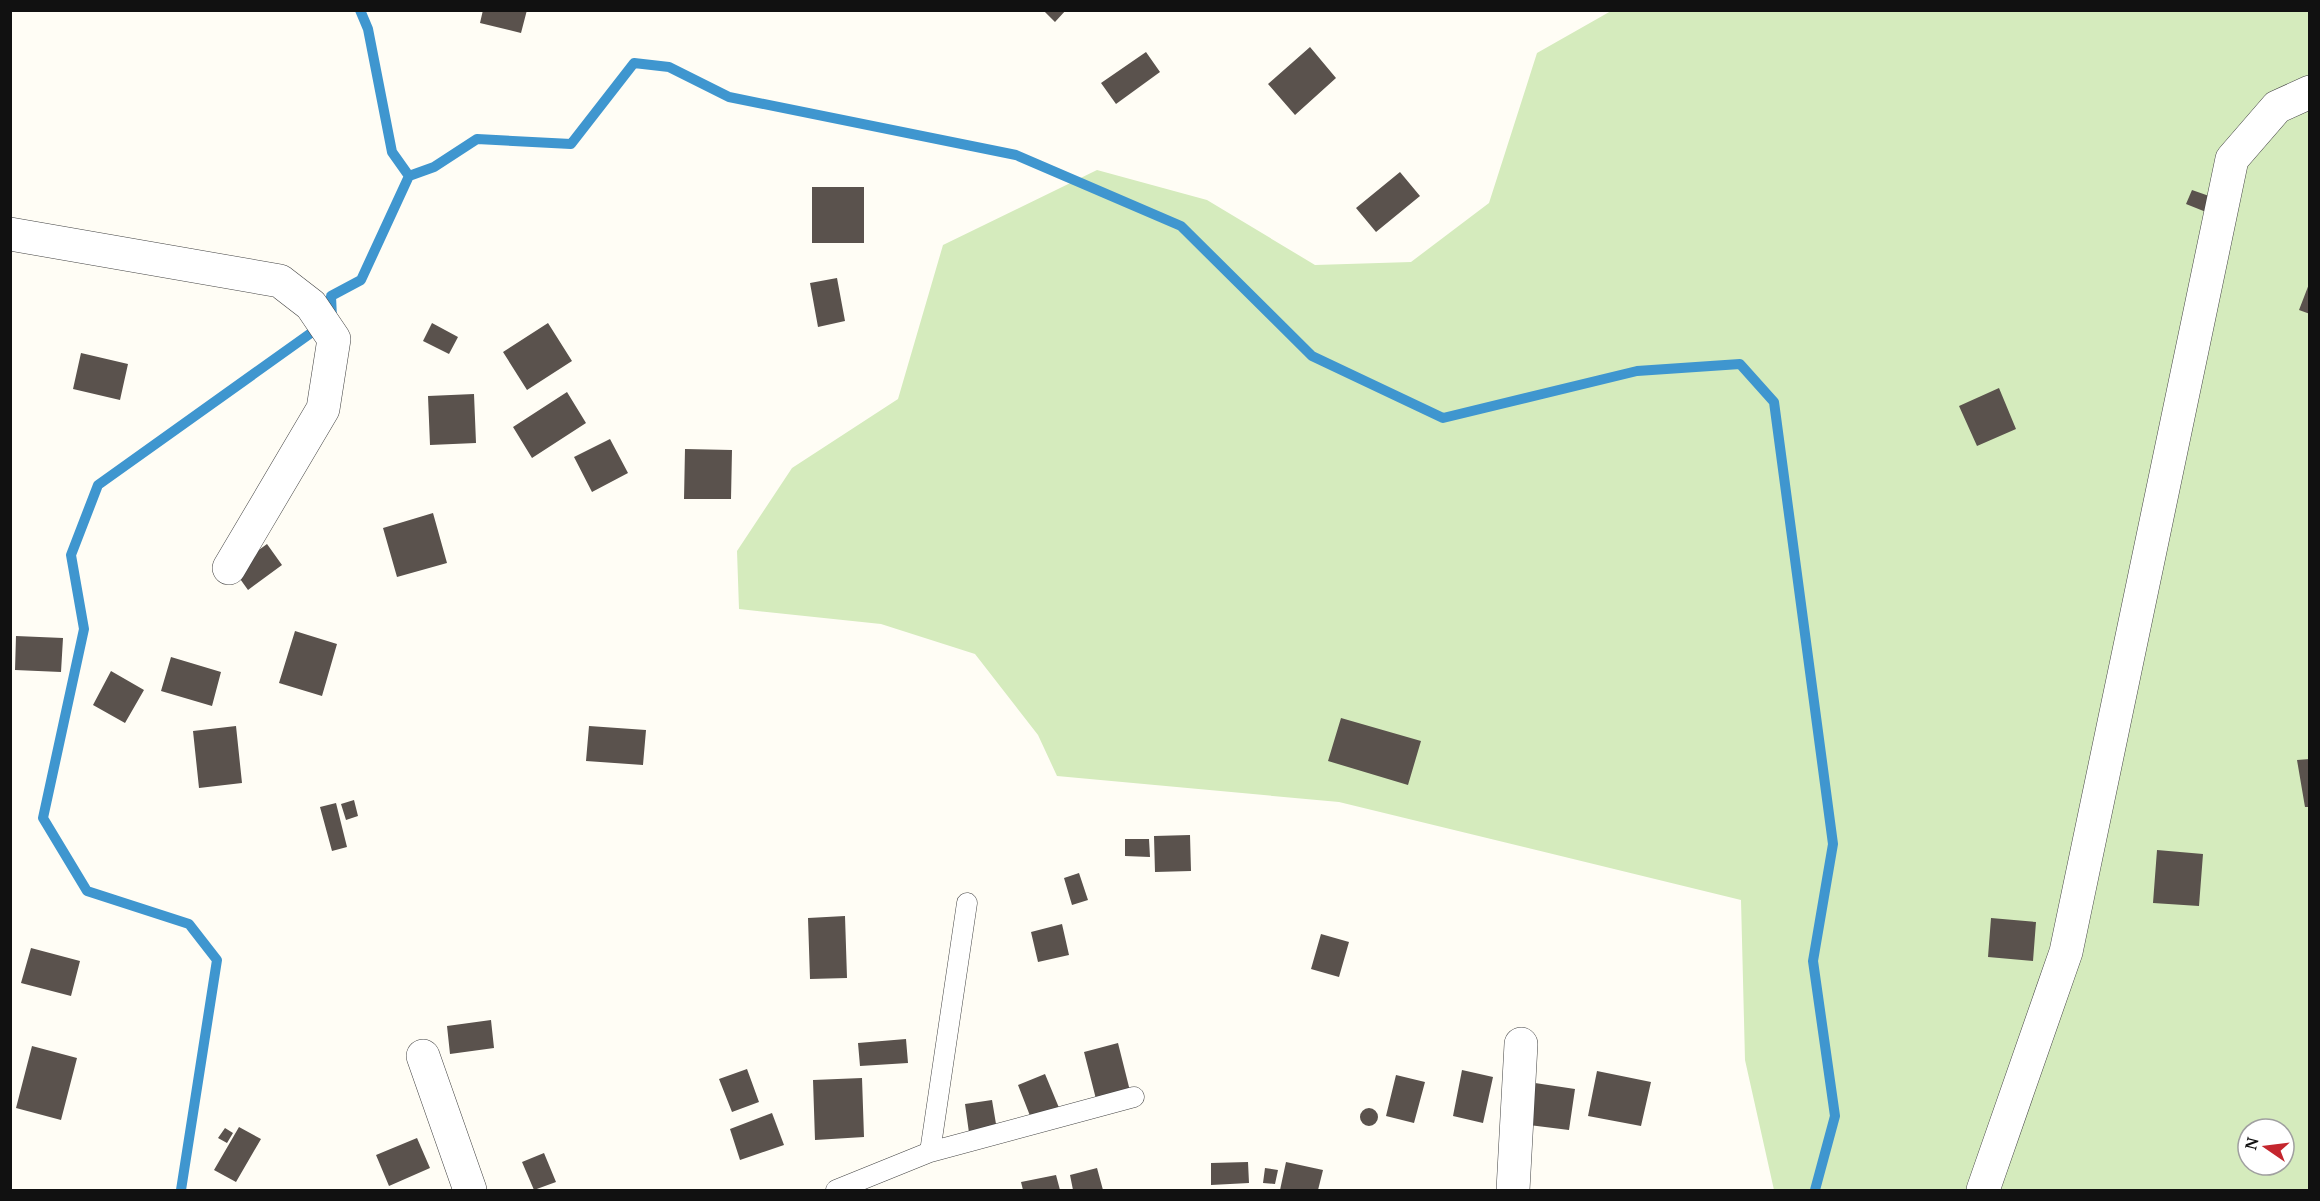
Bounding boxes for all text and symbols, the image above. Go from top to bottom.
north arrow [2236,1117,2296,1177]
text: N [2239,1135,2264,1152]

